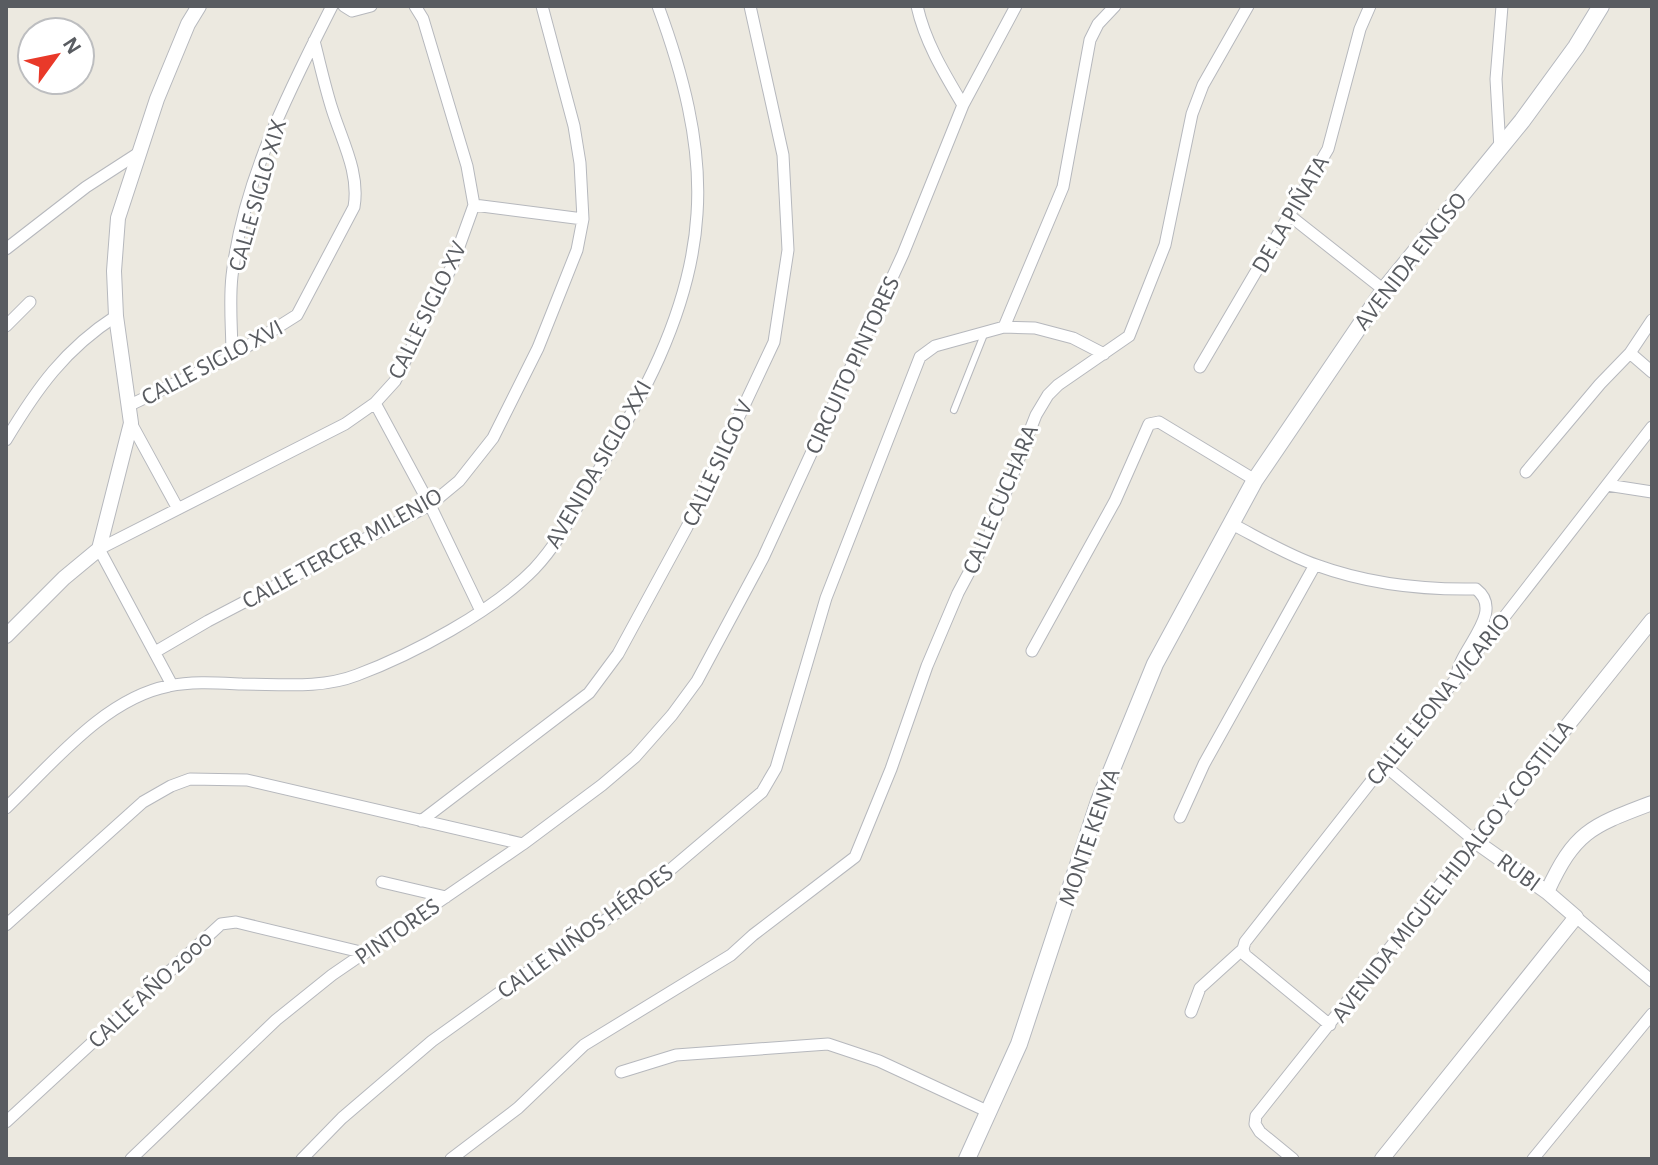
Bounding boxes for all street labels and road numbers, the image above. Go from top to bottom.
street label: CALLE SIGLO XIX [225,117,291,274]
street label: DE LA PIÑATA [1246,151,1334,277]
street label: AVENIDA ENCISO [1350,188,1472,335]
street label: CALLE SIGLO XV [384,237,472,383]
street label: CIRCUITO PINTORES [801,273,905,458]
street label: CALLE SIGLO XVI [138,316,287,410]
street label: AVENIDA SIGLO XXI [541,377,657,552]
street label: CALLE SILGO V [678,396,758,530]
street label: CALLE CUCHARA [959,421,1043,577]
street label: CALLE TERCER MILENIO [239,484,446,614]
street label: CALLE LEONA VICARIO [1362,609,1515,790]
street label: AVENIDA MIGUEL HIDALGO Y COSTILLA [1328,716,1578,1027]
street label: MONTE KENYA [1055,765,1125,909]
street label: RUBI [1492,849,1545,896]
street label: CALLE NIÑOS HÉROES [492,859,678,1003]
street label: PINTORES [351,894,444,970]
street label: CALLE AÑO 2000 [83,925,217,1053]

